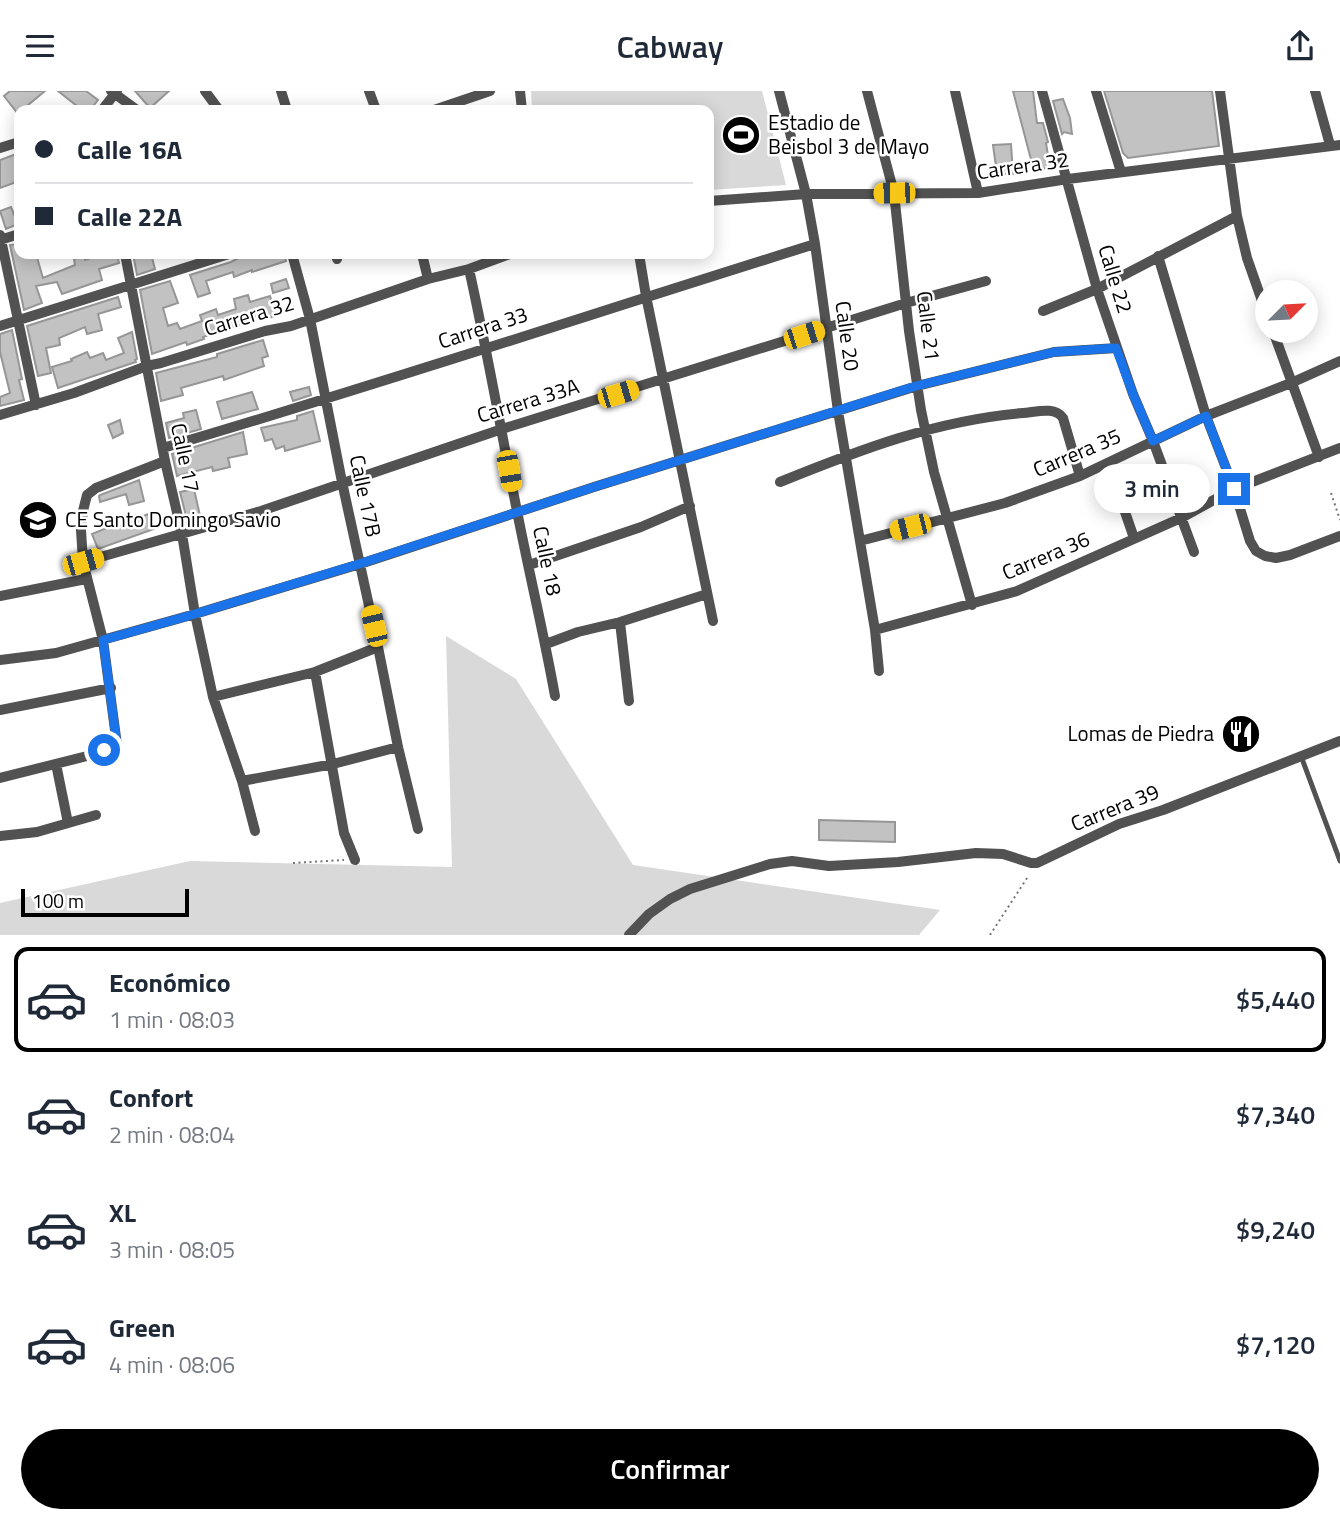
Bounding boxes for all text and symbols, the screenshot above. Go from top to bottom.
text: Cabway [616,22,724,70]
icon: menu [21,27,59,65]
icon: share [1281,27,1319,65]
place label: Estadio de Beisbol 3 de Mayo [768,106,929,162]
sports icon: Estadio de Beisbol 3 de Mayo [720,114,762,156]
text: Calle 16A [77,130,182,169]
street label: Carrera 32 [975,143,1071,187]
car [873,182,916,204]
text: Calle 22A [77,197,182,236]
street label: Calle 22 [1090,240,1142,317]
north arrow [1255,280,1318,343]
map controls [1255,280,1318,343]
street label: Carrera 32 [200,286,298,344]
street label: Calle 21 [909,289,949,363]
street label: Carrera 33 [434,297,532,357]
street label: Calle 20 [827,299,869,373]
car [781,319,828,351]
street label: Carrera 33A [473,369,583,431]
car [595,378,642,410]
street label: Carrera 35 [1028,419,1126,485]
street label: Calle 17 [163,420,209,496]
car [496,448,523,494]
street label: Calle 17B [342,452,390,540]
callout: 3 min [1094,465,1210,513]
text: 3 min [1124,471,1180,506]
route end [1218,473,1250,505]
school or university icon: CE Santo Domingo Savio [17,499,59,541]
place label: CE Santo Domingo Savio [65,503,281,535]
car [888,512,933,542]
street label: Carrera 36 [997,522,1095,588]
street label: Calle 18 [525,523,571,599]
car [60,546,107,578]
car [360,603,389,649]
restaurant icon: Lomas de Piedra [1220,713,1262,755]
place label: Lomas de Piedra [1068,717,1214,749]
route start [88,734,120,766]
street label: Carrera 39 [1066,775,1164,839]
scale bar [21,886,189,918]
text: 100 m [32,886,84,915]
text: Económico [109,963,231,1002]
icon: car [25,968,88,1031]
text: $5,440 [1236,980,1315,1019]
text: 1 min · 08:03 [109,1002,235,1037]
text: Confort [109,1078,193,1117]
icon: car [25,1083,88,1146]
text: $7,340 [1236,1095,1315,1134]
text: 2 min · 08:04 [109,1117,235,1152]
text: XL [109,1193,136,1232]
icon: car [25,1198,88,1261]
text: $9,240 [1236,1210,1315,1249]
text: 3 min · 08:05 [109,1232,235,1267]
text: Green [109,1308,175,1347]
icon: car [25,1313,88,1376]
text: $7,120 [1236,1325,1315,1364]
text: 4 min · 08:06 [109,1347,235,1382]
button: Confirmar [21,1429,1319,1509]

